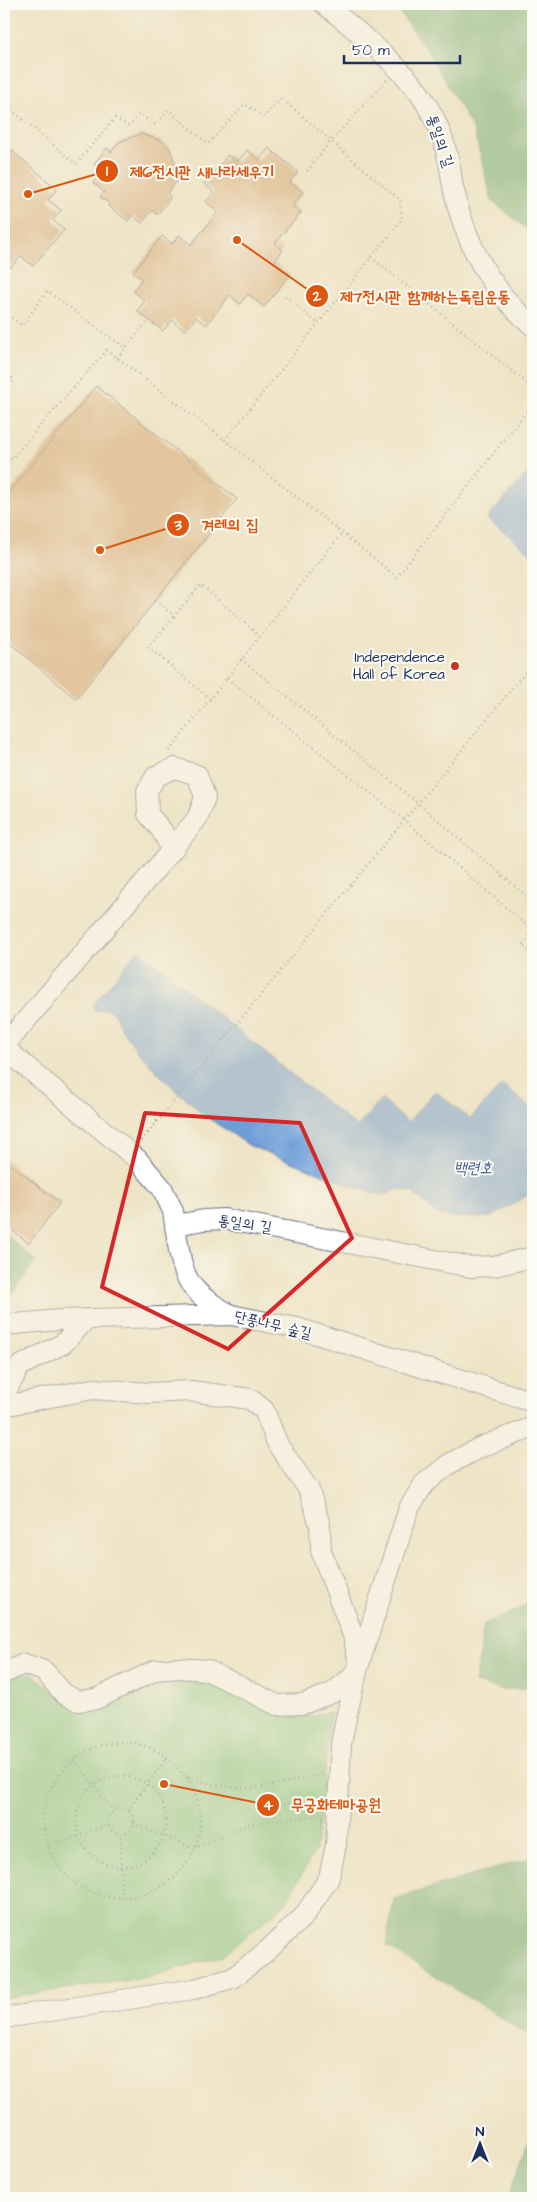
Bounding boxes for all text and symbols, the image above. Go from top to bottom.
scale bar [344,32,461,64]
text: 50 m [352,40,390,61]
street label: 통일의 길 [421,112,459,170]
callout: 제6전시관 새나라세우기 [95,156,285,187]
text: 1 [106,161,108,182]
text: 제6전시관 새나라세우기 [129,161,275,183]
callout: 제7전시관 함께하는독립운동 [305,281,520,312]
text: 2 [312,286,322,307]
text: 제7전시관 함께하는독립운동 [340,286,511,308]
callout: 겨레의 집 [166,509,268,540]
text: 겨레의 집 [201,514,259,536]
text: 3 [173,515,182,536]
place label: Independence Hall of Korea [353,647,445,685]
marker: Independence Hall of Korea [449,660,461,672]
water label: 백련호 [454,1157,492,1179]
street label: 통일의 길 [217,1210,273,1238]
street label: 단풍나무 숲길 [232,1306,314,1344]
callout: 무궁화테마공원 [256,1789,391,1820]
text: 무궁화테마공원 [291,1794,381,1816]
text: 4 [263,1795,274,1816]
north arrow [454,2120,504,2170]
text: N [476,2122,485,2142]

